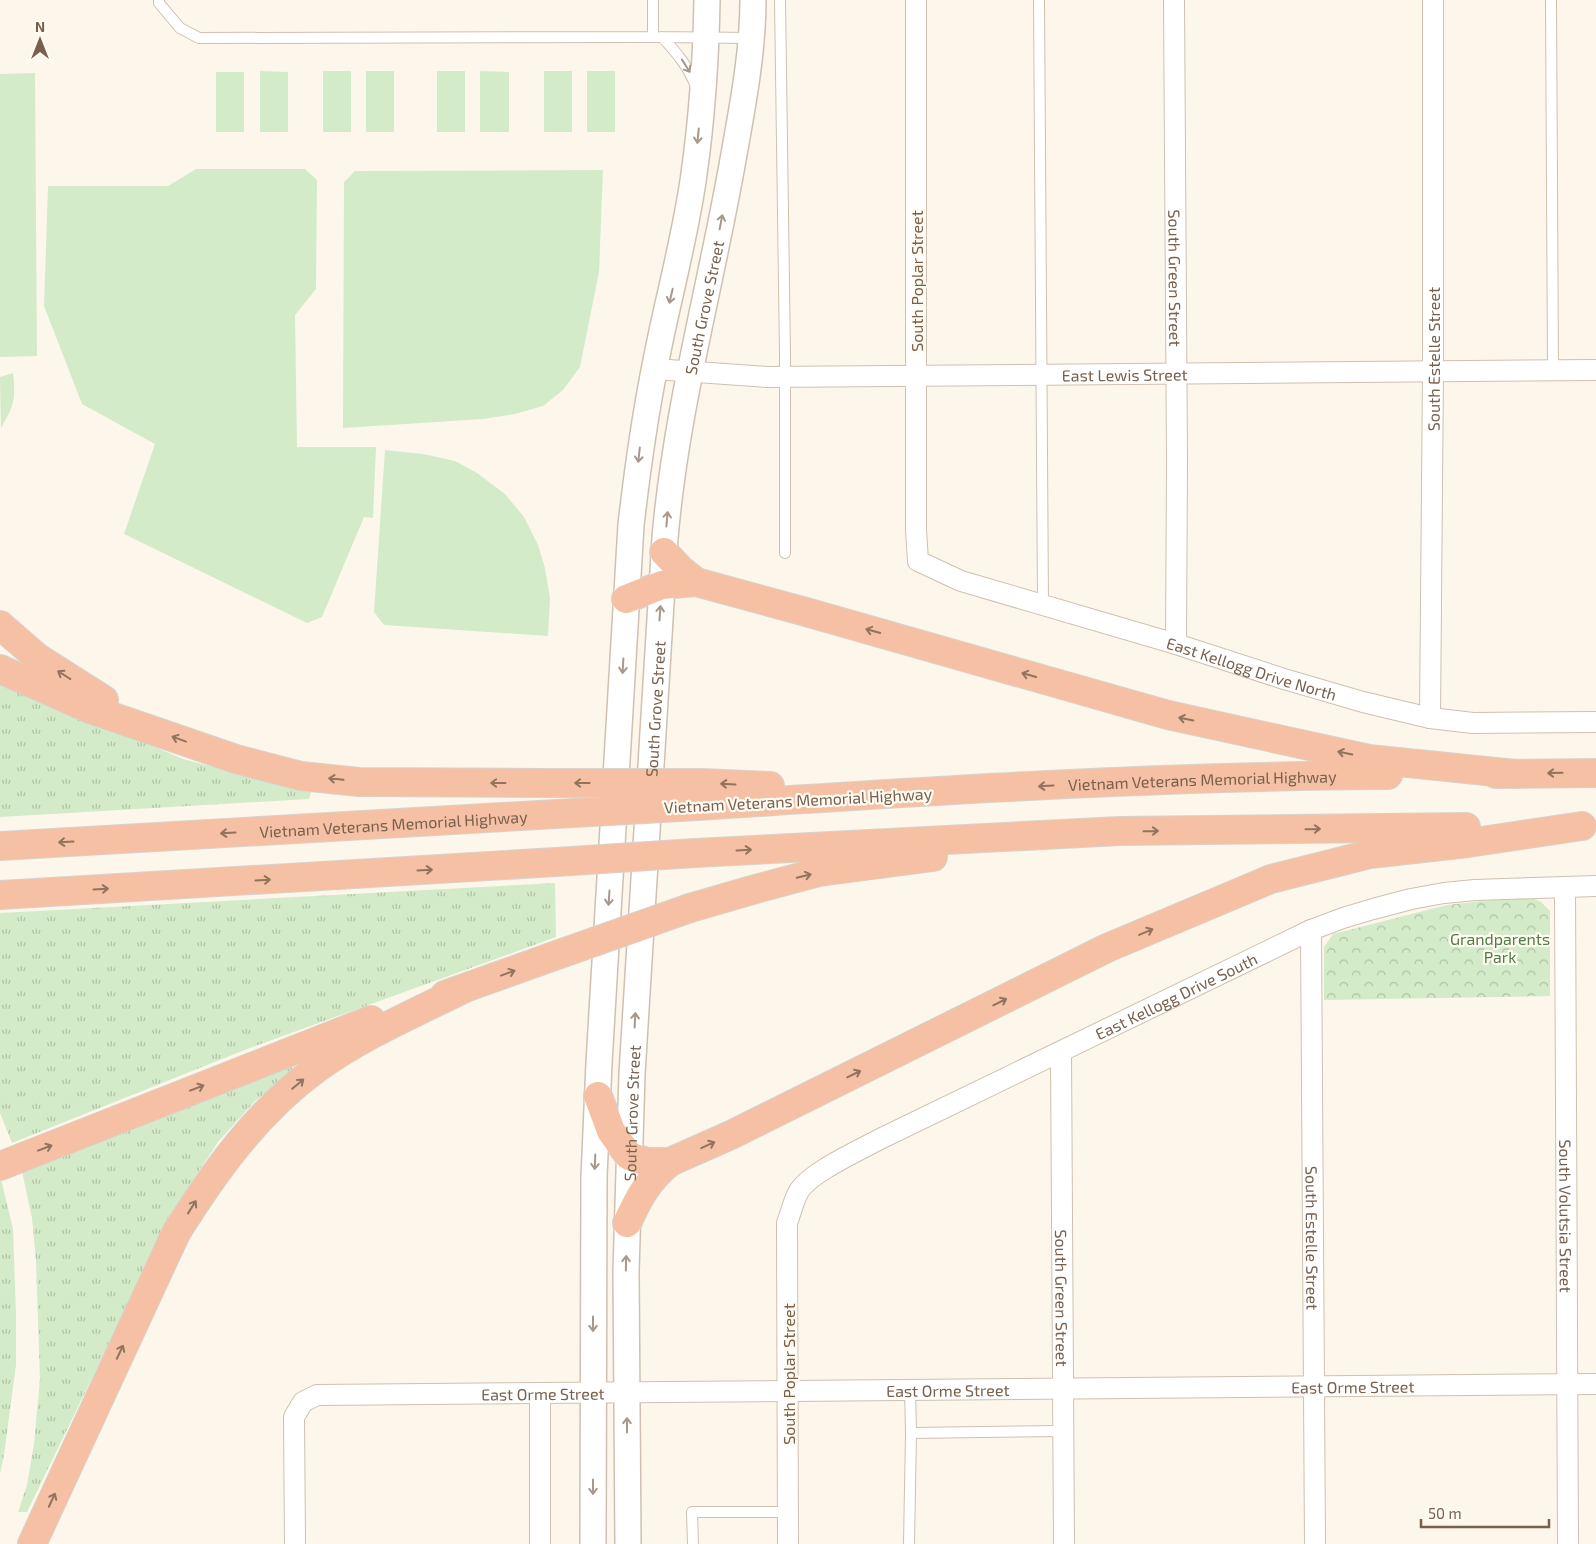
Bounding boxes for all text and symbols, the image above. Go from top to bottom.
north arrow [15,15,65,65]
text: N [35,18,45,35]
one-way arrow [681,59,691,73]
one-way arrow [694,128,703,144]
street label: South Green Street [1166,209,1186,347]
street label: South Poplar Street [907,210,926,352]
one-way arrow [717,214,727,230]
street label: South Grove Street [680,239,727,376]
one-way arrow [666,287,675,303]
street label: South Estelle Street [1423,287,1443,431]
street label: East Lewis Street [1062,364,1188,384]
one-way arrow [634,447,644,463]
one-way arrow [662,511,671,527]
one-way arrow [655,605,664,621]
one-way arrow [866,625,882,635]
street label: East Kellogg Drive North [1165,632,1339,703]
street label: South Grove Street [641,640,668,778]
one-way arrow [618,657,627,673]
one-way arrow [57,669,71,679]
one-way arrow [1022,670,1038,680]
one-way arrow [1179,714,1195,723]
one-way arrow [172,734,187,743]
one-way arrow [1337,748,1353,758]
street label: Vietnam Veterans Memorial Highway [1068,766,1337,794]
one-way arrow [1548,768,1564,778]
one-way arrow [328,774,344,784]
one-way arrow [490,778,506,788]
one-way arrow [574,778,590,788]
one-way arrow [720,779,736,789]
one-way arrow [1038,781,1054,790]
street label: Vietnam Veterans Memorial Highway [663,783,933,817]
street label: Vietnam Veterans Memorial Highway [259,806,529,841]
one-way arrow [1305,824,1321,834]
one-way arrow [1142,826,1159,836]
one-way arrow [220,828,236,837]
one-way arrow [58,838,74,847]
one-way arrow [736,846,752,855]
one-way arrow [417,866,433,875]
one-way arrow [796,871,812,880]
one-way arrow [255,875,271,884]
one-way arrow [93,885,109,894]
one-way arrow [604,889,613,905]
one-way arrow [1138,926,1153,936]
park label: Grandparents Park [1450,929,1550,966]
street label: East Kellogg Drive South [1092,948,1260,1043]
one-way arrow [500,968,516,977]
one-way arrow [992,997,1007,1006]
one-way arrow [630,1012,639,1028]
street label: South Grove Street [619,1044,643,1182]
one-way arrow [846,1069,861,1078]
one-way arrow [291,1079,304,1090]
one-way arrow [188,1083,204,1092]
street label: South Volutsia Street [1557,1139,1576,1293]
one-way arrow [700,1140,715,1150]
one-way arrow [38,1142,53,1151]
one-way arrow [590,1154,599,1170]
street label: South Estelle Street [1303,1166,1323,1310]
one-way arrow [188,1200,198,1214]
street label: South Green Street [1053,1229,1072,1367]
one-way arrow [621,1255,631,1272]
street label: South Poplar Street [779,1303,798,1445]
one-way arrow [588,1316,598,1332]
one-way arrow [116,1345,126,1360]
street label: East Orme Street [1291,1376,1415,1396]
street label: East Orme Street [886,1380,1010,1400]
street label: East Orme Street [481,1383,605,1403]
one-way arrow [622,1418,632,1434]
one-way arrow [588,1478,598,1495]
one-way arrow [48,1493,57,1508]
scale bar [1421,1496,1548,1528]
text: 50 m [1428,1504,1462,1522]

